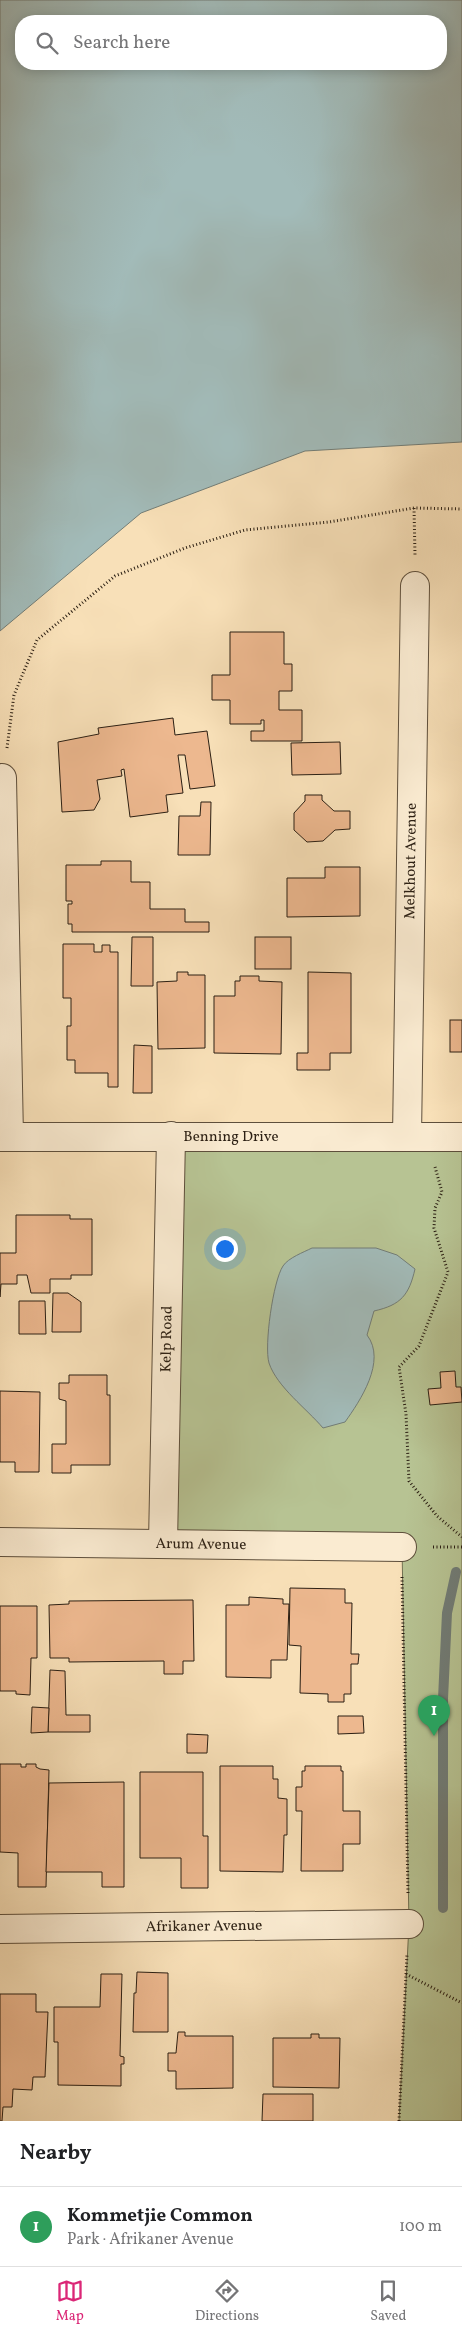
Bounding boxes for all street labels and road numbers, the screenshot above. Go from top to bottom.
street label: Melkhout Avenue [400,803,422,919]
street label: Benning Drive [183,1127,279,1148]
street label: Kelp Road [156,1305,178,1373]
street label: Arum Avenue [155,1533,246,1556]
street label: Afrikaner Avenue [145,1915,262,1938]

